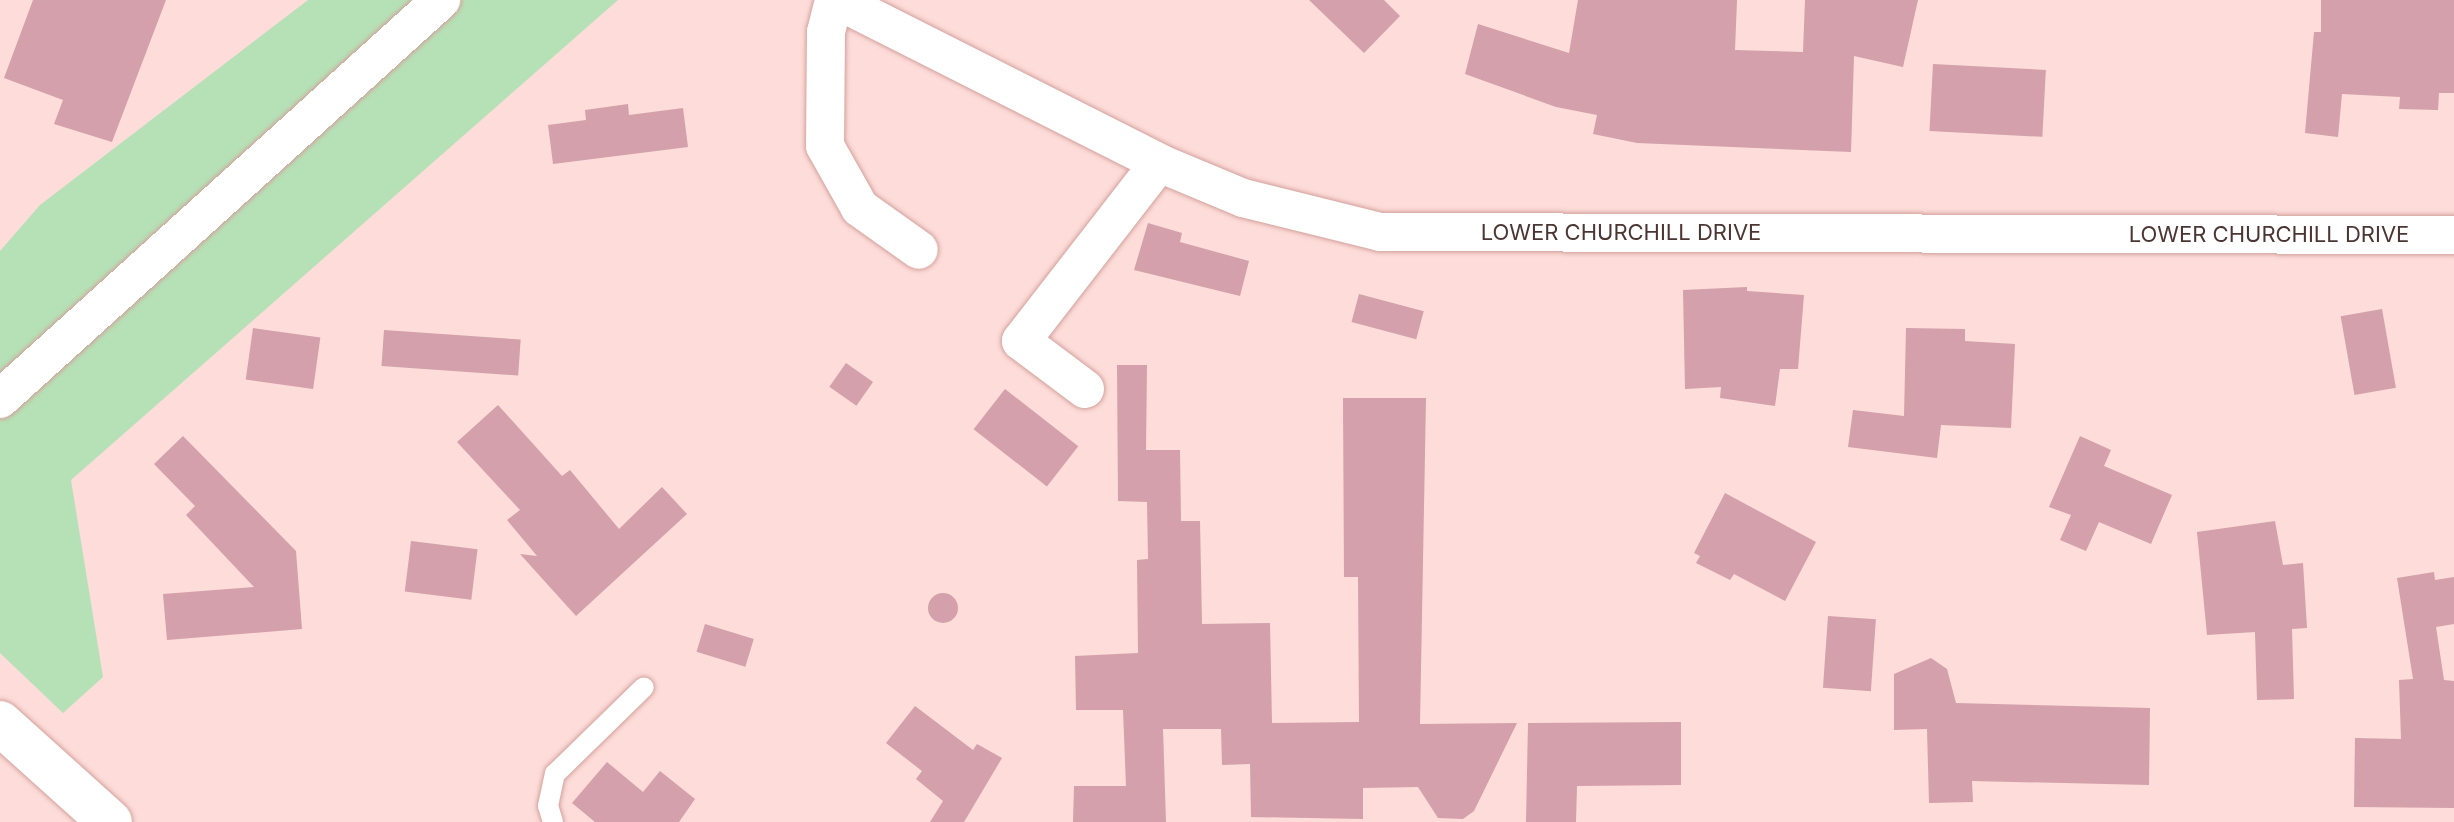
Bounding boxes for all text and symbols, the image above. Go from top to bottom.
street label: LOWER CHURCHILL DRIVE [1481,220,1761,246]
street label: LOWER CHURCHILL DRIVE [2129,222,2409,248]

